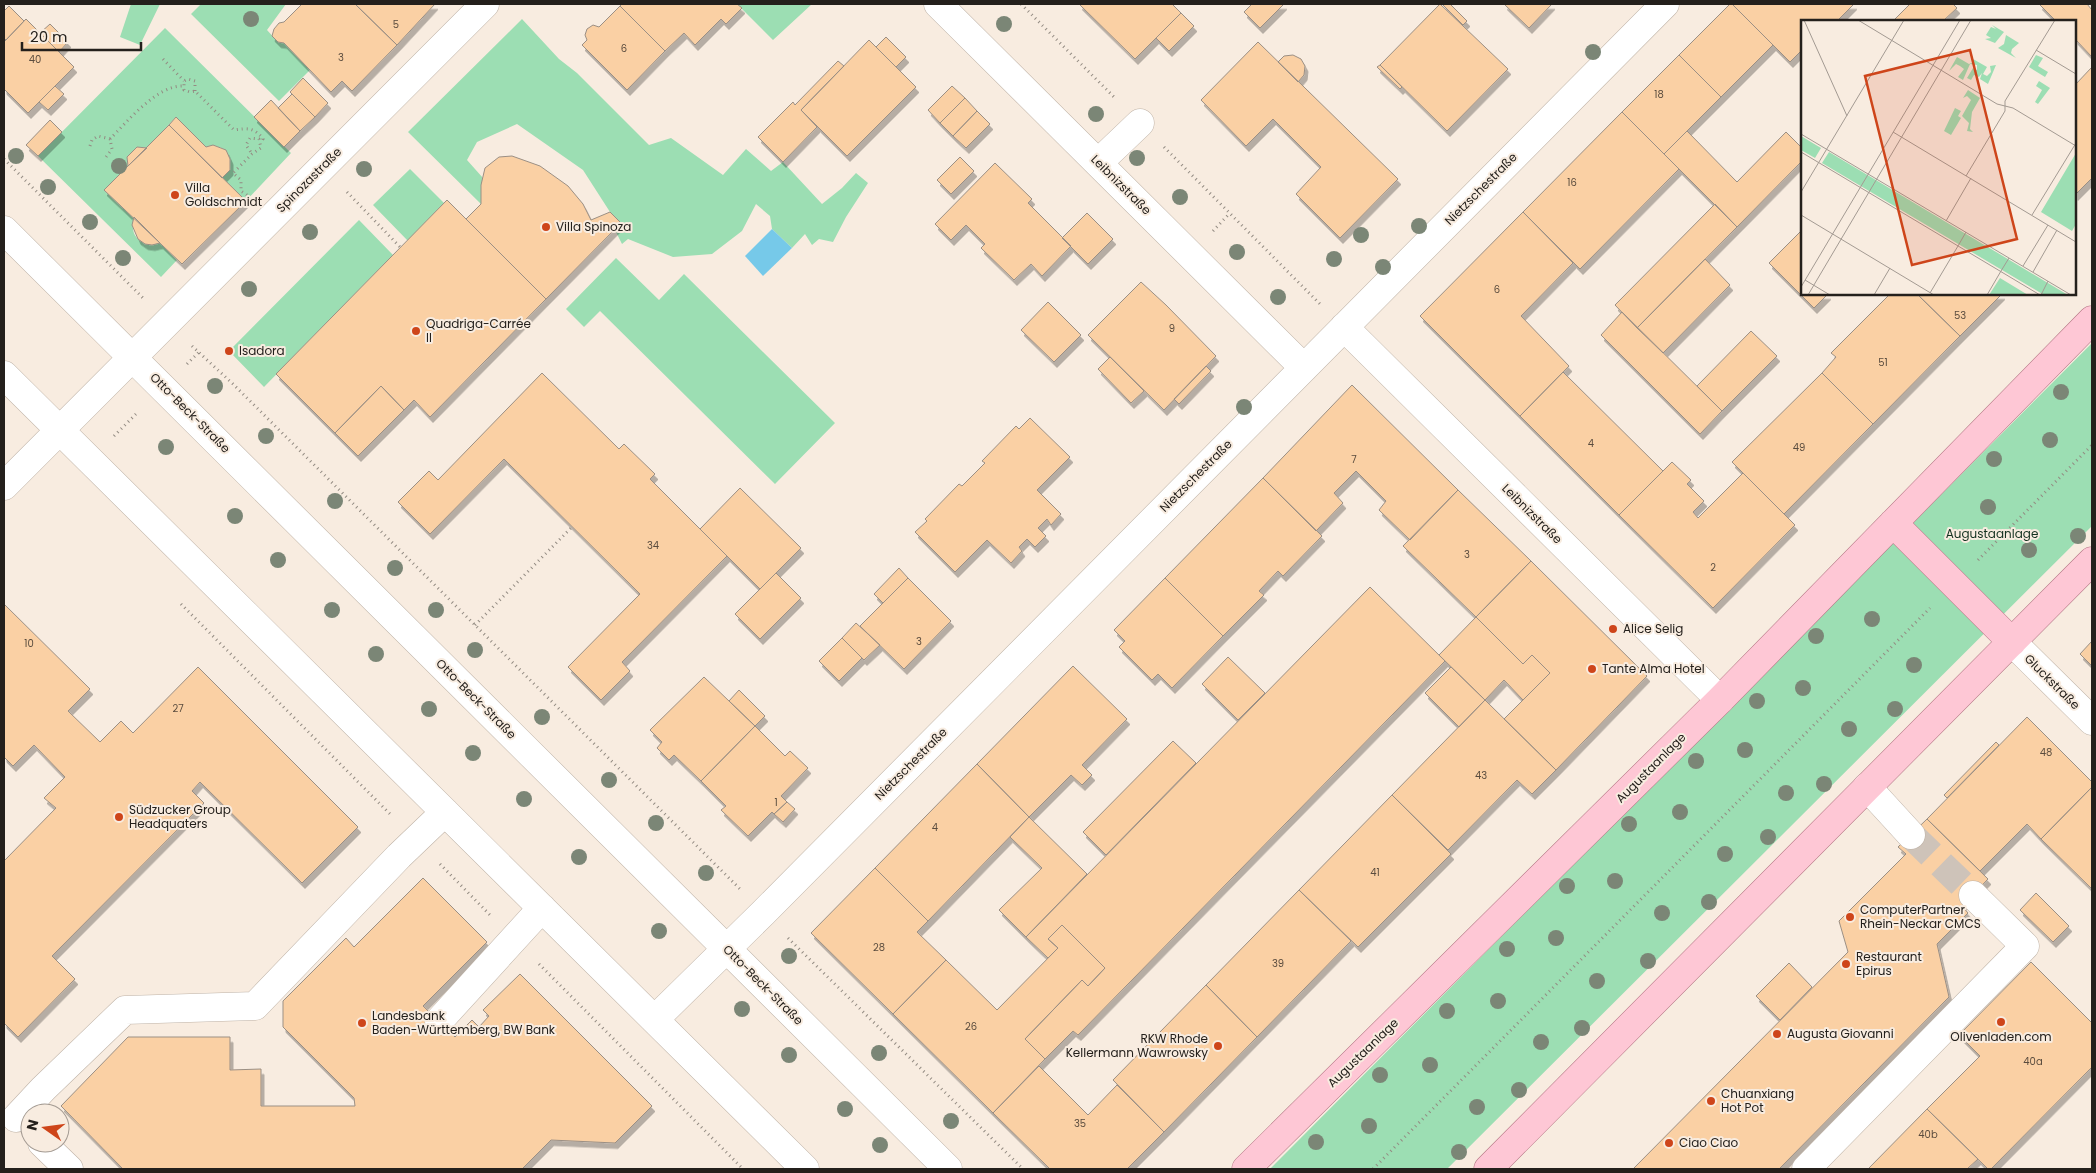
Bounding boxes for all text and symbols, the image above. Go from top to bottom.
house number: 5 [393,17,399,32]
scale bar [22,20,141,52]
inset map [1801,20,2076,295]
text: 20 m [30,26,68,47]
house number: 6 [621,41,627,56]
house number: 3 [338,50,344,65]
house number: 40 [29,52,41,67]
house number: 18 [1654,87,1664,102]
street label: Spinozastraße [272,143,345,216]
street label: Nietzschestraße [1441,149,1521,229]
street label: Leibnizstraße [1088,151,1155,218]
house number: 16 [1567,175,1577,190]
place label: Villa Goldschmidt [185,179,262,210]
marker: Villa Goldschmidt [169,189,181,201]
place label: Villa Spinoza [556,218,631,235]
marker: Villa Spinoza [540,221,552,233]
house number: 6 [1494,282,1500,297]
house number: 53 [1954,308,1966,323]
place label: Quadriga-Carrée II [426,315,531,346]
house number: 9 [1169,321,1175,336]
marker: Quadriga-Carrée II [410,325,422,337]
place label: Isadora [239,342,285,359]
marker: Isadora [223,345,235,357]
house number: 51 [1878,355,1888,370]
street label: Otto-Beck-Straße [147,369,234,456]
street label: Nietzschestraße [1156,436,1236,516]
house number: 4 [1588,436,1594,451]
house number: 49 [1793,440,1805,455]
house number: 7 [1351,452,1357,467]
street label: Leibnizstraße [1499,480,1566,547]
park label: Augustaanlage [1946,525,2038,542]
house number: 34 [647,538,659,553]
house number: 3 [1464,547,1470,562]
house number: 2 [1710,560,1716,575]
place label: Alice Selig [1623,620,1683,637]
marker: Alice Selig [1607,623,1619,635]
house number: 3 [916,634,922,649]
house number: 10 [24,636,34,651]
street label: Gluckstraße [2021,650,2084,713]
street label: Otto-Beck-Straße [433,655,520,742]
place label: Tante Alma Hotel [1602,660,1705,677]
marker: Tante Alma Hotel [1586,663,1598,675]
house number: 27 [172,701,184,716]
street label: Nietzschestraße [871,724,951,804]
street label: Augustaanlage [1612,729,1689,806]
house number: 48 [2040,745,2052,760]
house number: 43 [1475,768,1487,783]
house number: 1 [774,795,778,810]
place label: Südzucker Group Headquaters [129,801,231,832]
marker: Südzucker Group Headquaters [113,811,125,823]
house number: 4 [932,820,938,835]
house number: 41 [1370,865,1380,880]
place label: ComputerPartner Rhein-Neckar CMCS [1860,901,1981,932]
marker: ComputerPartner Rhein-Neckar CMCS [1844,911,1856,923]
house number: 28 [873,940,885,955]
street label: Otto-Beck-Straße [720,941,807,1028]
place label: Restaurant Epirus [1856,948,1922,979]
house number: 39 [1272,956,1284,971]
marker: Restaurant Epirus [1840,958,1852,970]
place label: Landesbank Baden-Württemberg, BW Bank [372,1007,556,1038]
street label: Augustaanlage [1323,1014,1402,1091]
marker: Olivenladen.com [1995,1016,2007,1028]
marker: Landesbank Baden-Württemberg, BW Bank [356,1017,368,1029]
house number: 26 [965,1019,977,1034]
place label: Augusta Giovanni [1787,1025,1894,1042]
marker: Augusta Giovanni [1771,1028,1783,1040]
place label: Olivenladen.com [1950,1028,2052,1045]
place label: RKW Rhode Kellermann Wawrowsky [1066,1030,1208,1061]
marker: RKW Rhode Kellermann Wawrowsky [1212,1040,1224,1052]
house number: 40a [2023,1054,2043,1069]
place label: Chuanxiang Hot Pot [1721,1085,1794,1116]
marker: Chuanxiang Hot Pot [1705,1095,1717,1107]
north arrow [20,1103,70,1153]
house number: 35 [1074,1116,1086,1131]
text: N [21,1117,43,1132]
house number: 40b [1918,1127,1938,1142]
place label: Ciao Ciao [1679,1134,1739,1151]
marker: Ciao Ciao [1663,1137,1675,1149]

